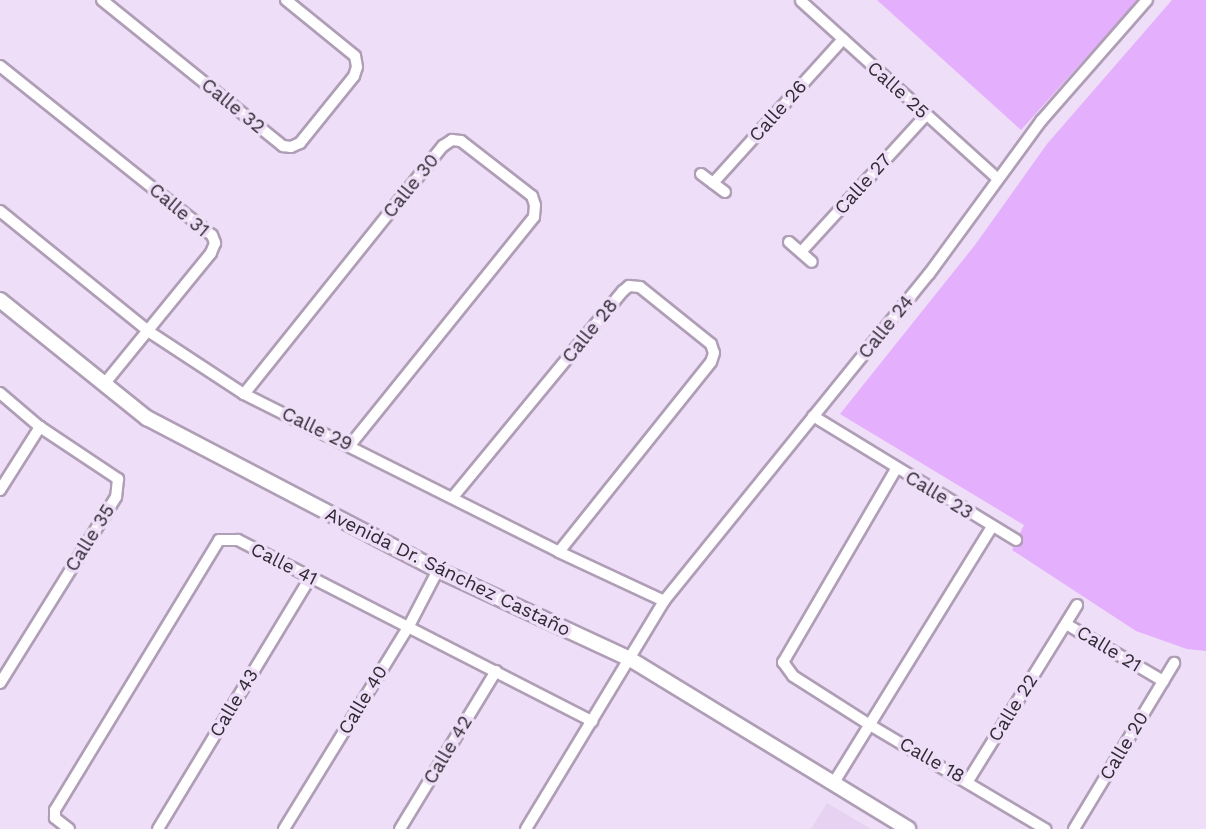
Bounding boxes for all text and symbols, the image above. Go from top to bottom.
street label: Calle 25 [863,56,933,124]
street label: Calle 32 [197,74,269,138]
street label: Calle 26 [744,75,812,147]
street label: Calle 30 [378,149,444,223]
street label: Calle 27 [830,149,896,219]
street label: Calle 31 [144,178,214,242]
street label: Calle 24 [854,291,918,363]
street label: Calle 28 [557,294,623,368]
street label: Calle 29 [278,402,356,456]
street label: Calle 23 [901,466,977,524]
street label: Calle 35 [60,500,120,576]
street label: Avenida Dr. Sánchez Castaño [322,503,574,641]
street label: Calle 41 [247,538,321,590]
street label: Calle 21 [1073,621,1145,677]
street label: Calle 40 [334,661,392,739]
street label: Calle 43 [205,665,263,741]
street label: Calle 22 [983,670,1043,746]
street label: Calle 20 [1095,708,1153,784]
street label: Calle 42 [419,712,477,788]
street label: Calle 18 [895,732,969,788]

